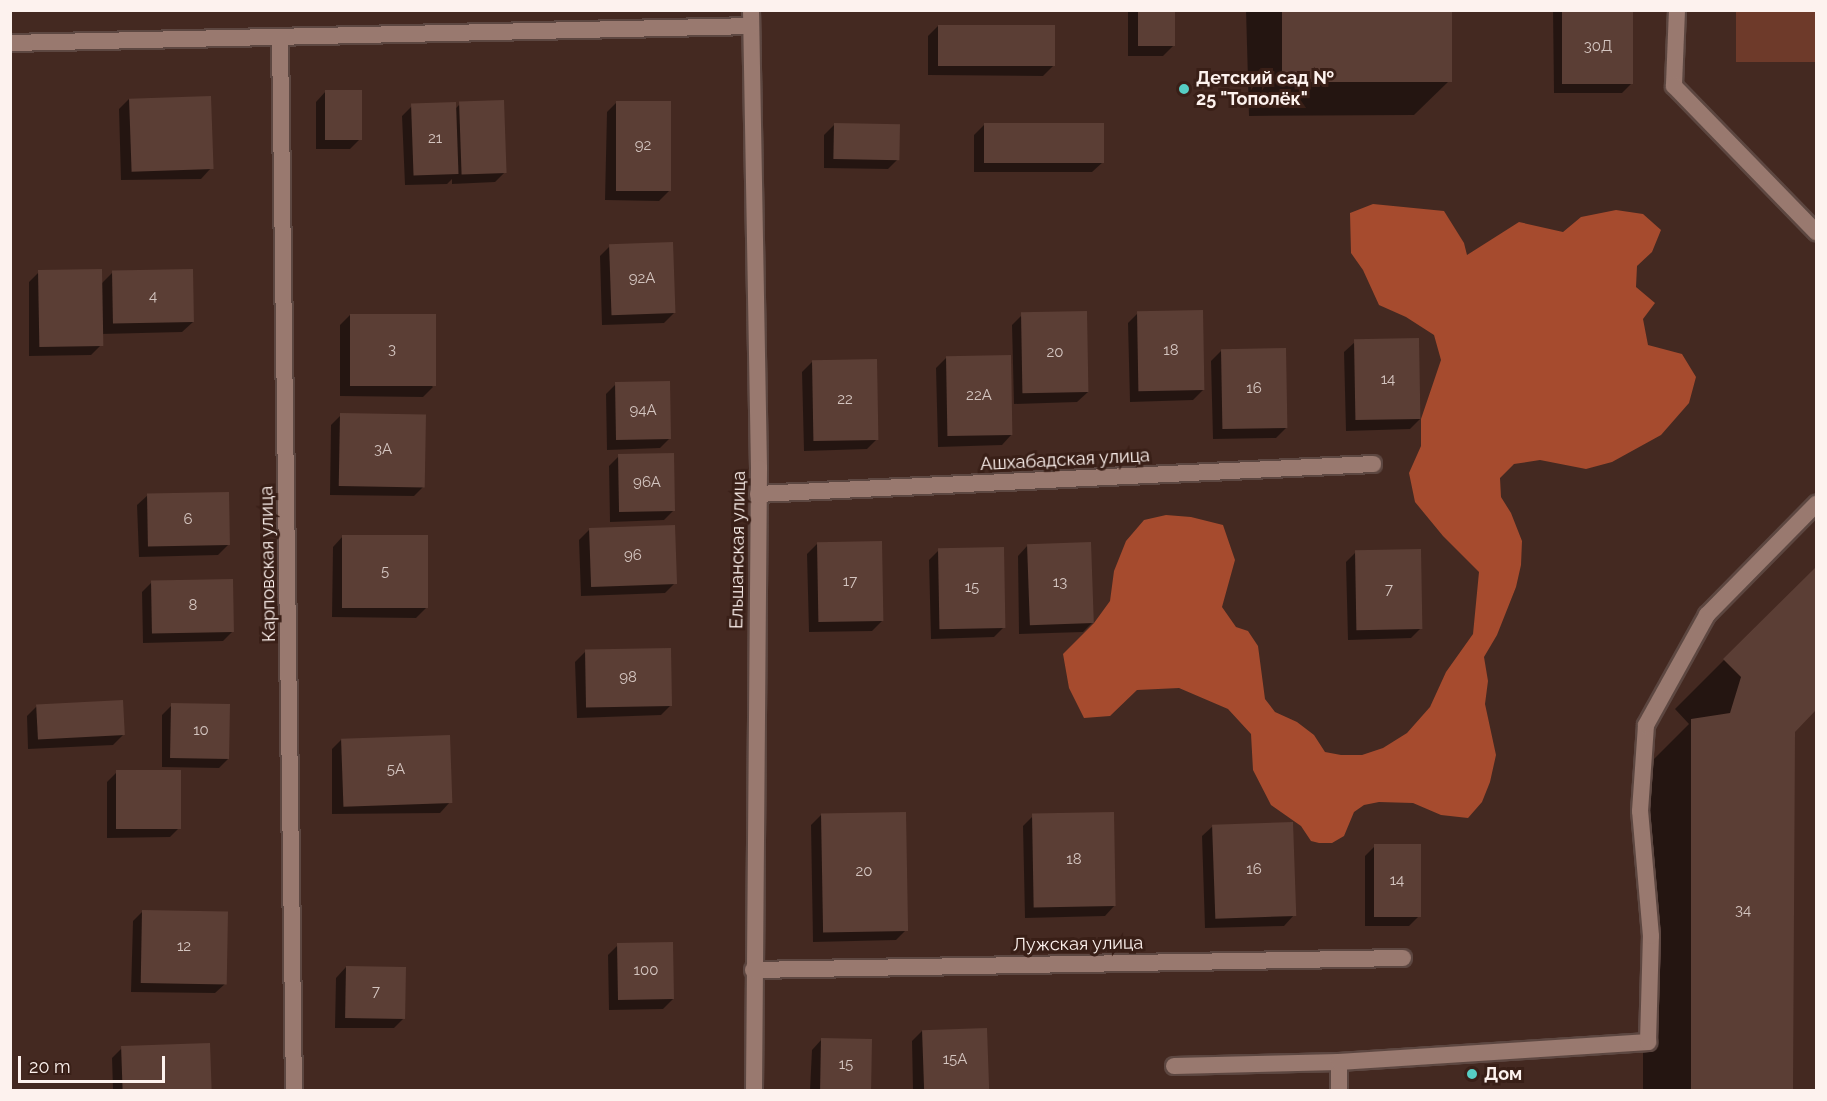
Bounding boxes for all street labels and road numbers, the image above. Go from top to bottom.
street label: Ашхабадская улица [979,445,1151,475]
street label: Ельшанская улица [726,471,750,629]
street label: Карповская улица [256,485,280,643]
street label: Лужская улица [1012,932,1144,956]

